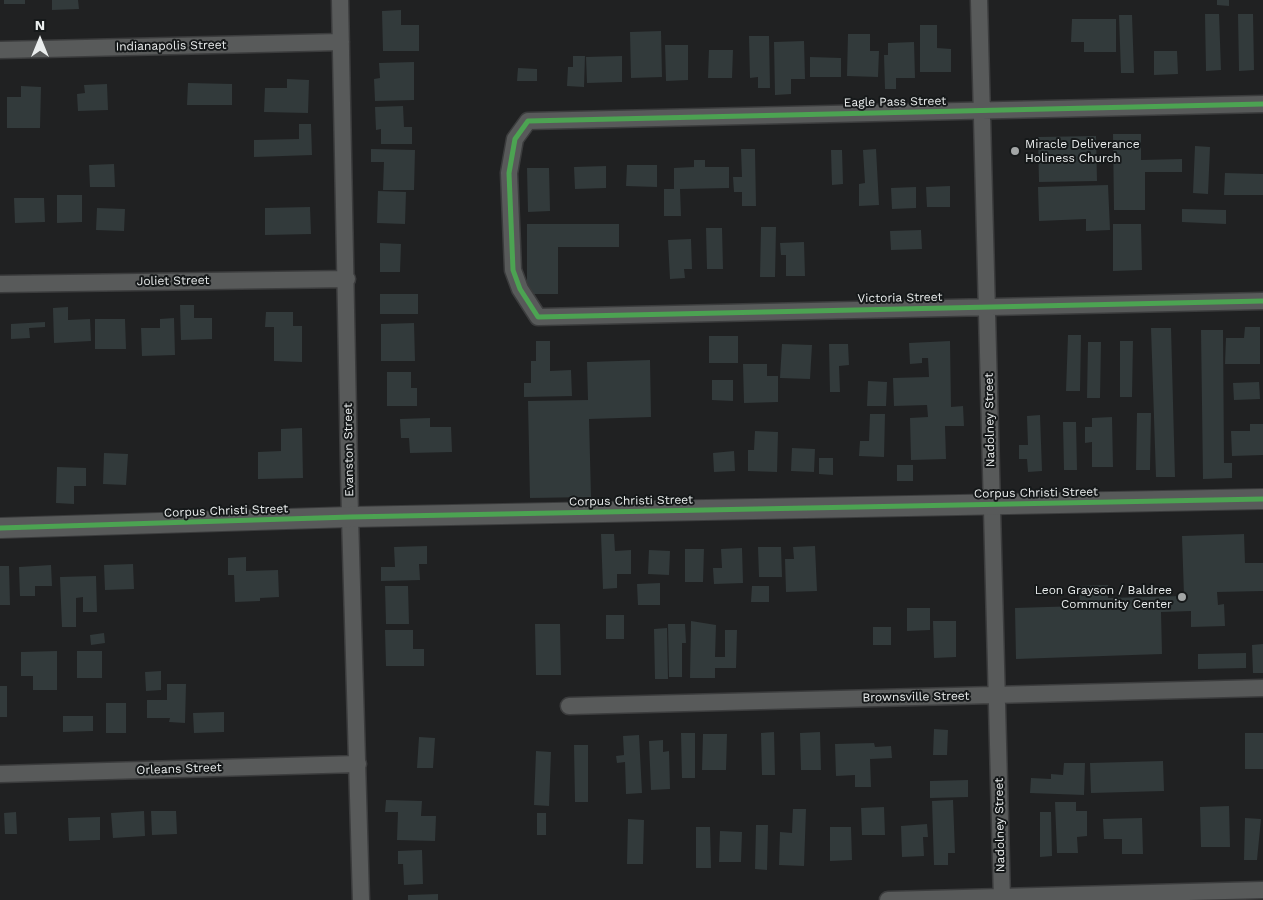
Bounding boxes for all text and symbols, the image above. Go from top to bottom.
north arrow [15,15,65,65]
text: N [35,17,45,33]
street label: Indianapolis Street [115,38,227,54]
street label: Eagle Pass Street [844,94,946,110]
place label: Miracle Deliverance Holiness Church [1025,137,1140,165]
marker: Miracle Deliverance Holiness Church [1009,145,1021,157]
street label: Joliet Street [137,273,209,289]
street label: Victoria Street [857,290,943,306]
street label: Nadolney Street [982,373,998,467]
street label: Evanston Street [341,403,357,497]
street label: Corpus Christi Street [974,485,1098,501]
street label: Corpus Christi Street [569,493,693,509]
street label: Corpus Christi Street [164,502,288,520]
place label: Leon Grayson / Baldree Community Center [1035,583,1172,611]
marker: Leon Grayson / Baldree Community Center [1176,591,1188,603]
street label: Brownsville Street [862,689,970,705]
street label: Orleans Street [136,760,222,778]
street label: Nadolney Street [992,778,1008,872]

